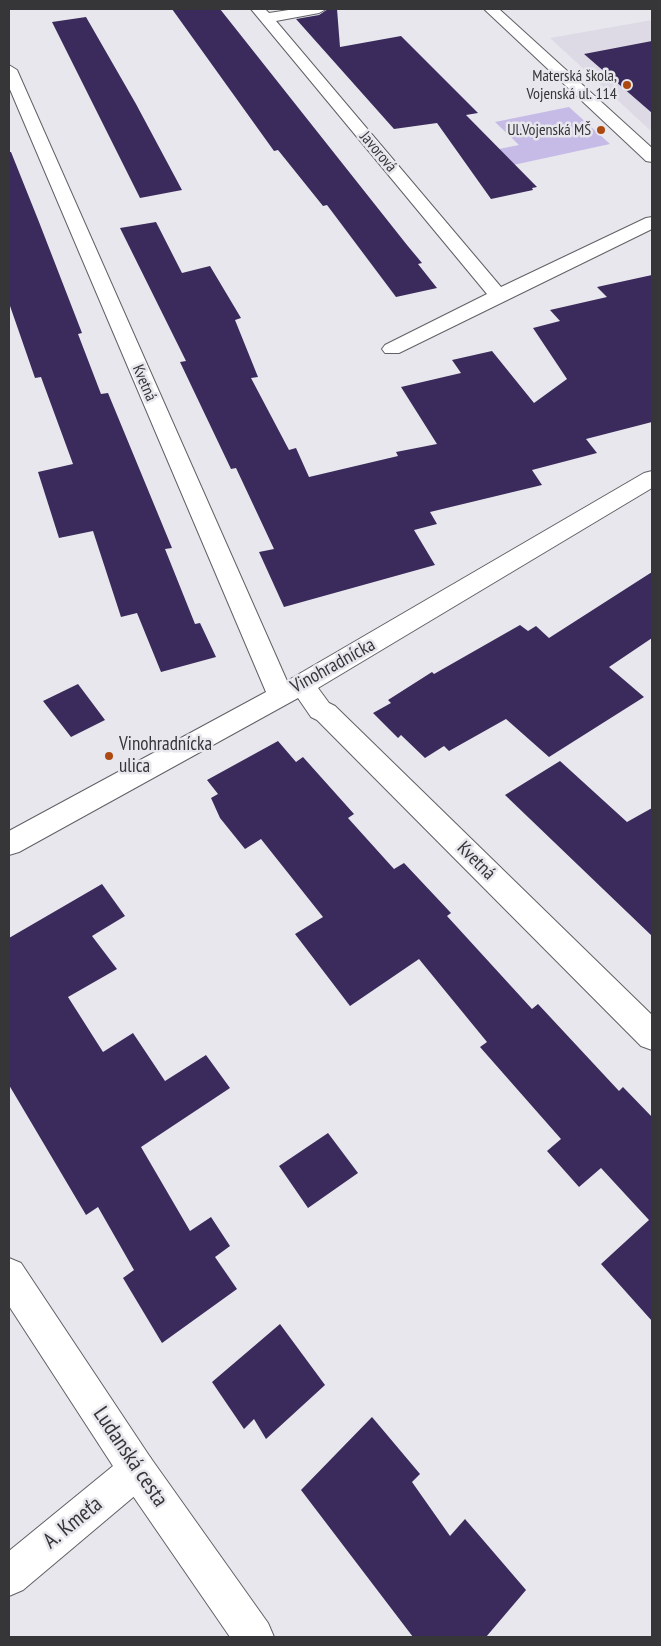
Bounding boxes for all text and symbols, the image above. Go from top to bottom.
place label: Materská škola, Vojenská ul. 114 [526,66,617,104]
marker: Materská škola, Vojenská ul. 114 [621,79,633,91]
place label: Ul.Vojenská MŠ [507,120,591,140]
marker: Ul.Vojenská MŠ [595,124,607,136]
street label: Javorová [356,128,400,176]
street label: Kvetná [128,362,160,404]
street label: Vinohradnícka [287,633,379,699]
place label: Vinohradnícka ulica [119,734,212,778]
marker: Vinohradnícka ulica [103,750,115,762]
street label: Kvetná [452,837,500,885]
street label: Ludanská cesta [87,1402,173,1512]
street label: A. Kmeťa [38,1491,108,1555]

